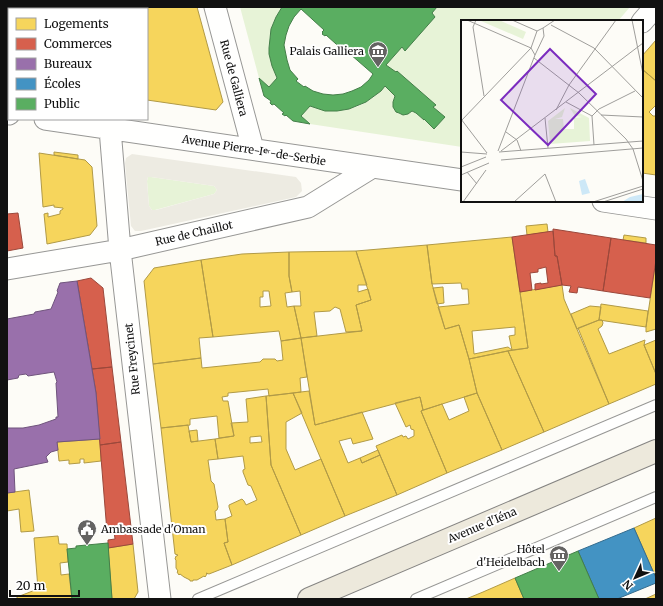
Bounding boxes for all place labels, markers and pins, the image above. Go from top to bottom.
museum icon: Palais Galliera [367,40,389,68]
place label: Palais Galliera [289,44,364,58]
public building icon: Ambassade d'Oman [76,518,98,546]
place label: Ambassade d'Oman [100,522,206,536]
place label: Hôtel d'Heidelbach [477,542,546,569]
museum icon: Hôtel d'Heidelbach [548,544,570,572]

